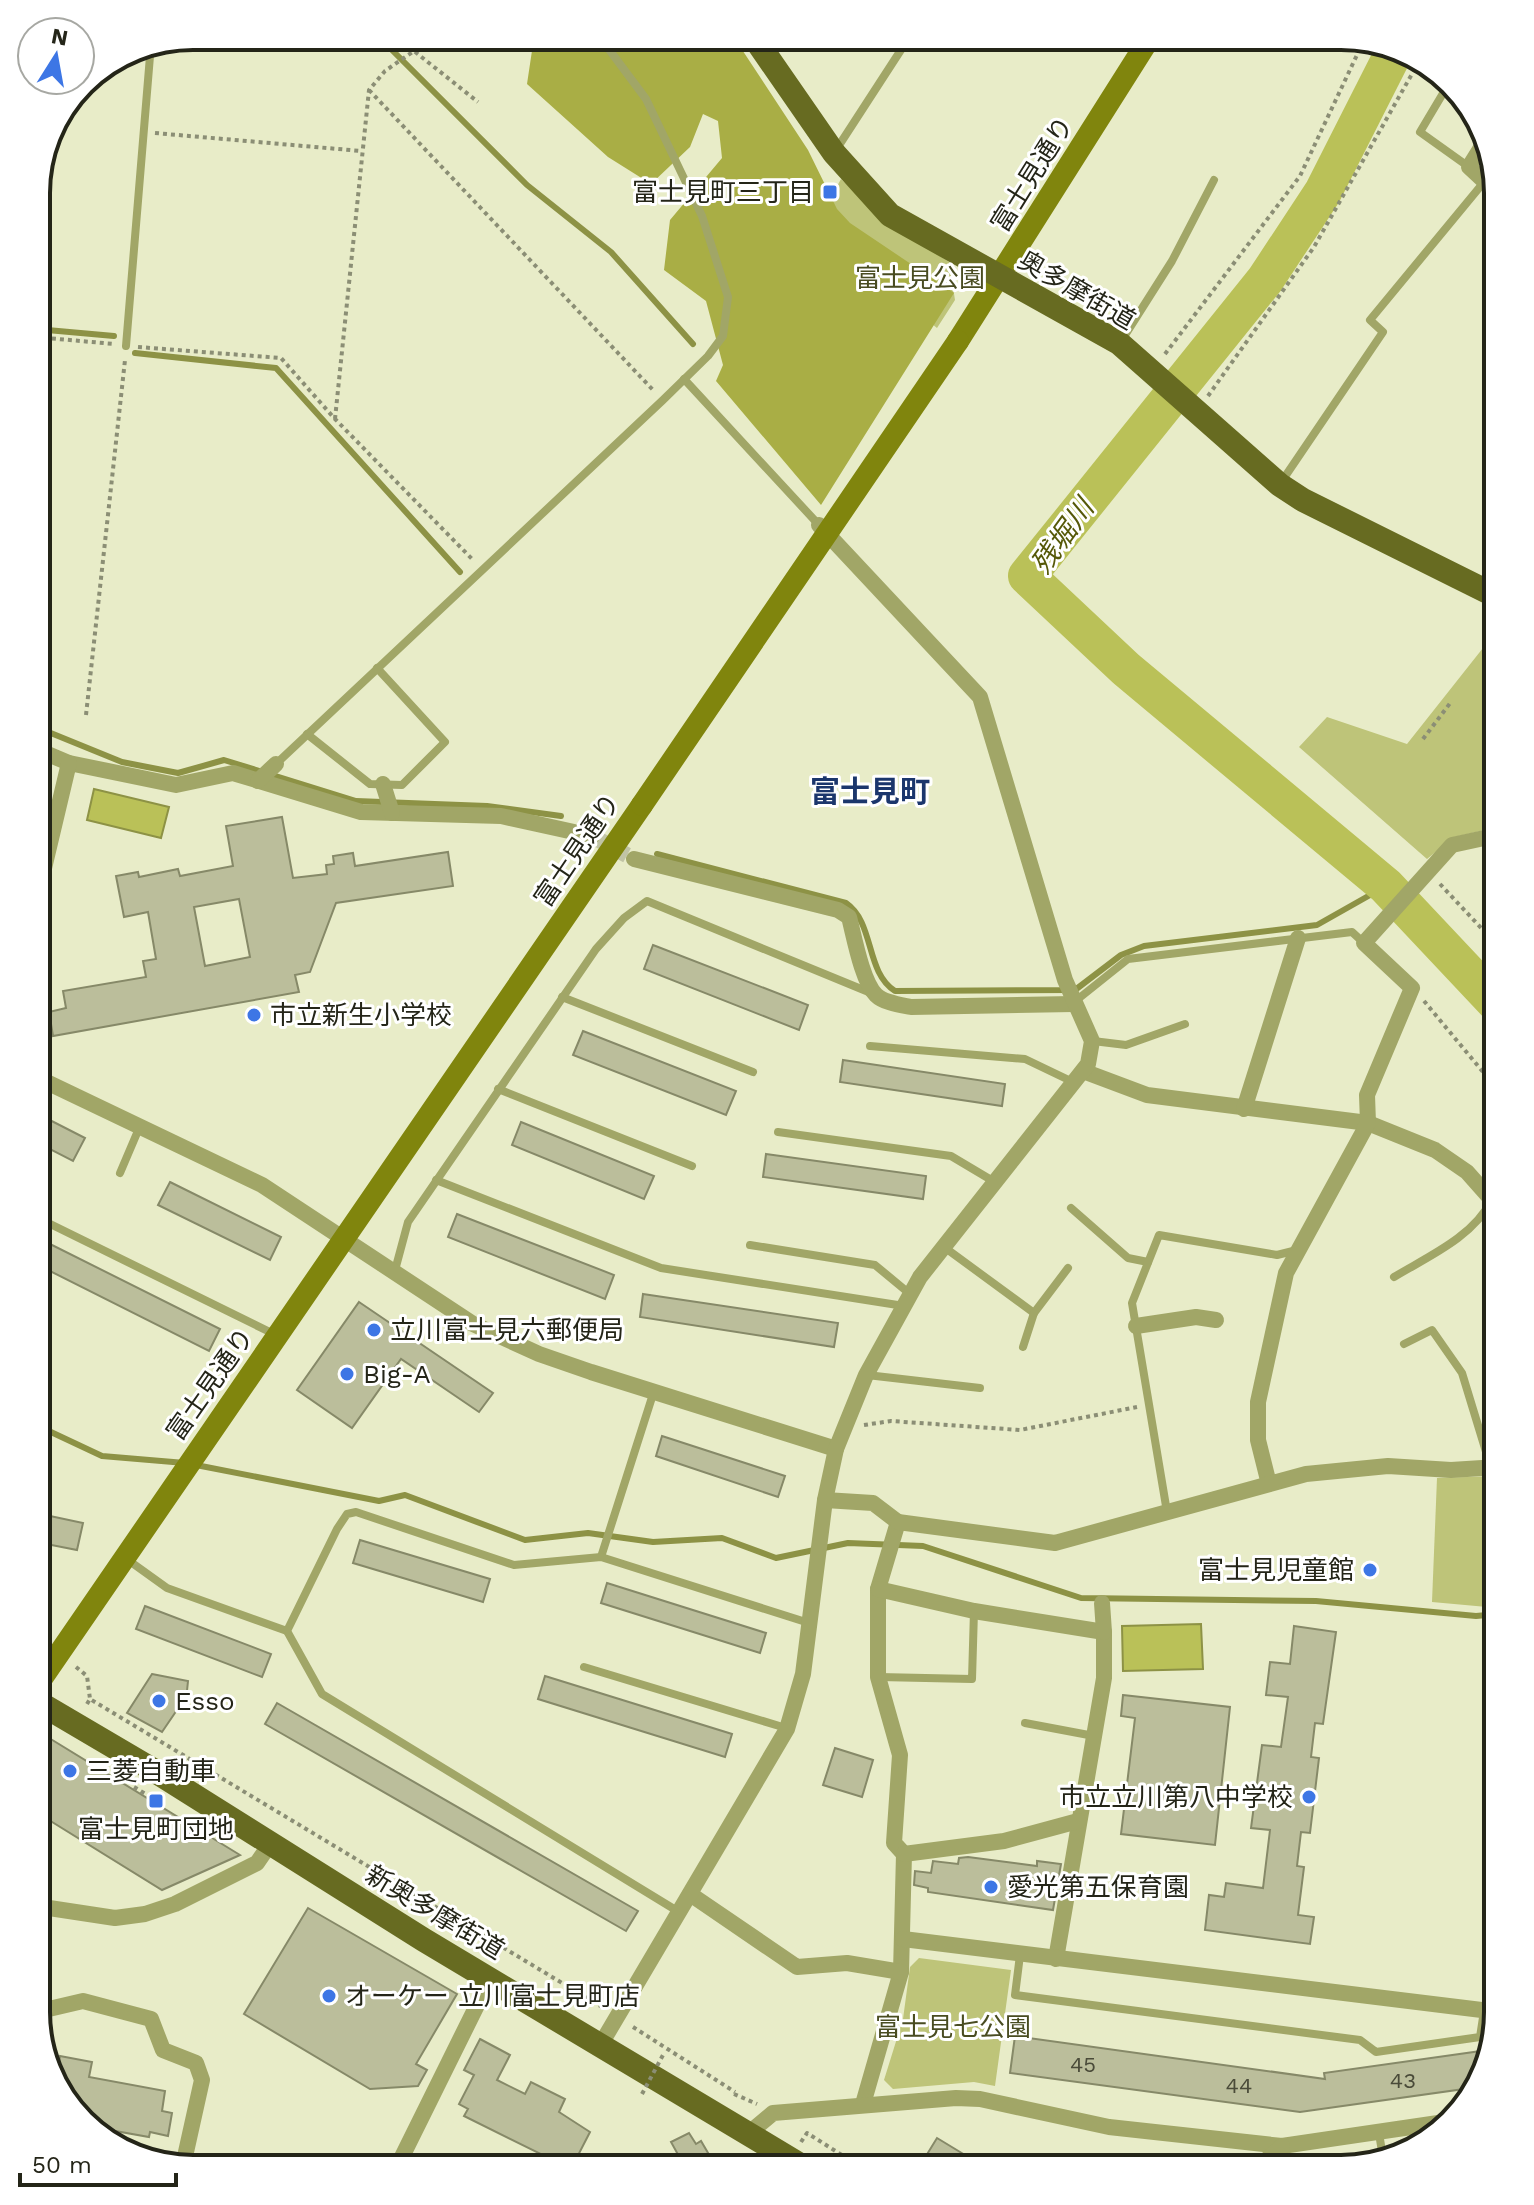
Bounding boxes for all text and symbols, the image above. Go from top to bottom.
north arrow [16,16,96,96]
text: N [49,23,70,51]
street label: 富士見通り [985,111,1079,237]
place label: 富士見町三丁目 [632,177,814,207]
marker: 富士見町三丁目 [821,183,839,201]
street label: 奥多摩街道 [1013,245,1141,335]
park label: 富士見公園 [855,263,985,293]
water label: 残堀川 [1024,490,1102,580]
district label: 富士見町 [810,774,930,809]
street label: 富士見通り [528,788,626,912]
place label: 市立新生小学校 [270,1000,452,1030]
marker: 市立新生小学校 [245,1006,263,1024]
place label: 立川富士見六郵便局 [390,1315,624,1345]
marker: 立川富士見六郵便局 [365,1321,383,1339]
street label: 富士見通り [160,1322,260,1446]
place label: Big-A [363,1359,431,1389]
marker: Big-A [338,1365,356,1383]
place label: 富士見児童館 [1198,1555,1354,1585]
marker: 富士見児童館 [1361,1561,1379,1579]
place label: Esso [175,1686,235,1716]
marker: Esso [150,1692,168,1710]
place label: 三菱自動車 [86,1756,216,1786]
marker: 三菱自動車 [61,1762,79,1780]
place label: 市立立川第八中学校 [1059,1782,1293,1812]
marker: 市立立川第八中学校 [1300,1788,1318,1806]
marker: 富士見町団地 [147,1792,165,1810]
place label: 富士見町団地 [78,1814,234,1844]
street label: 新奥多摩街道 [360,1859,510,1965]
place label: 愛光第五保育園 [1007,1872,1189,1902]
marker: 愛光第五保育園 [982,1878,1000,1896]
place label: オーケー 立川富士見町店 [345,1981,640,2011]
marker: オーケー 立川富士見町店 [320,1987,338,2005]
park label: 富士見七公園 [875,2012,1031,2042]
house number: 45 [1070,2052,1096,2077]
house number: 43 [1390,2068,1416,2093]
house number: 44 [1226,2073,1252,2098]
scale bar [20,2137,176,2187]
text: 50 m [32,2151,92,2179]

